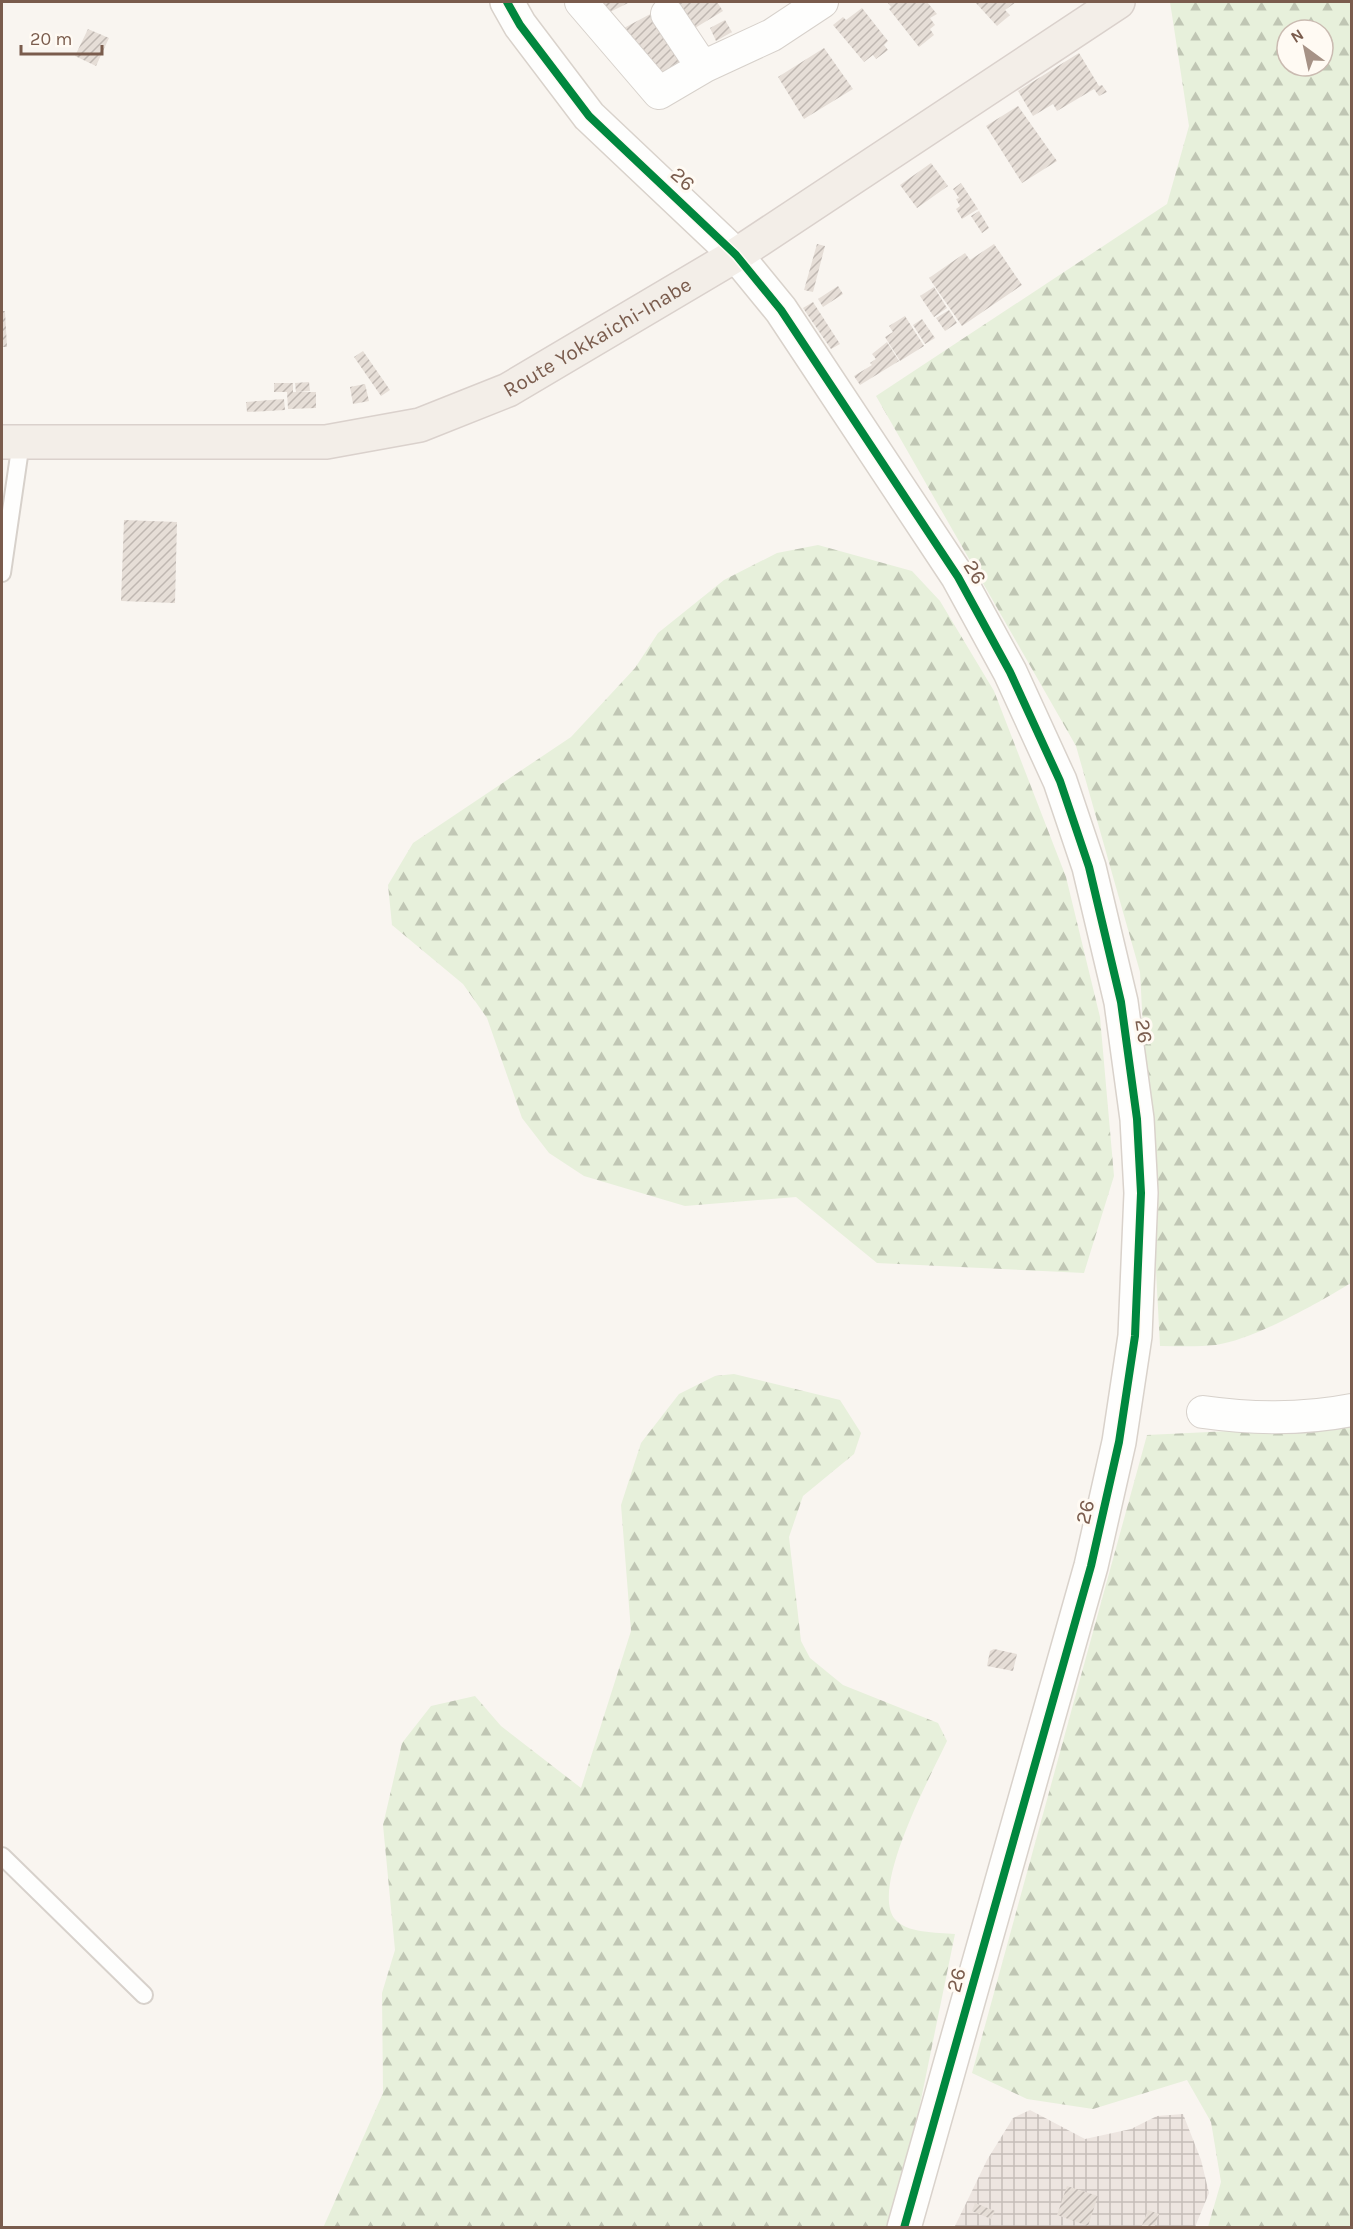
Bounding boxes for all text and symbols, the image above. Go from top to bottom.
scale bar [21,18,102,56]
north arrow [1275,18,1335,78]
text: N [1287,25,1307,47]
text: 20 m [30,28,72,50]
street label: 26 [666,162,700,196]
street label: Route Yokkaichi-Inabe [499,272,696,402]
street label: 26 [958,555,992,589]
street label: 26 [1130,1017,1158,1045]
street label: 26 [1071,1498,1099,1526]
street label: 26 [941,1965,971,1995]

